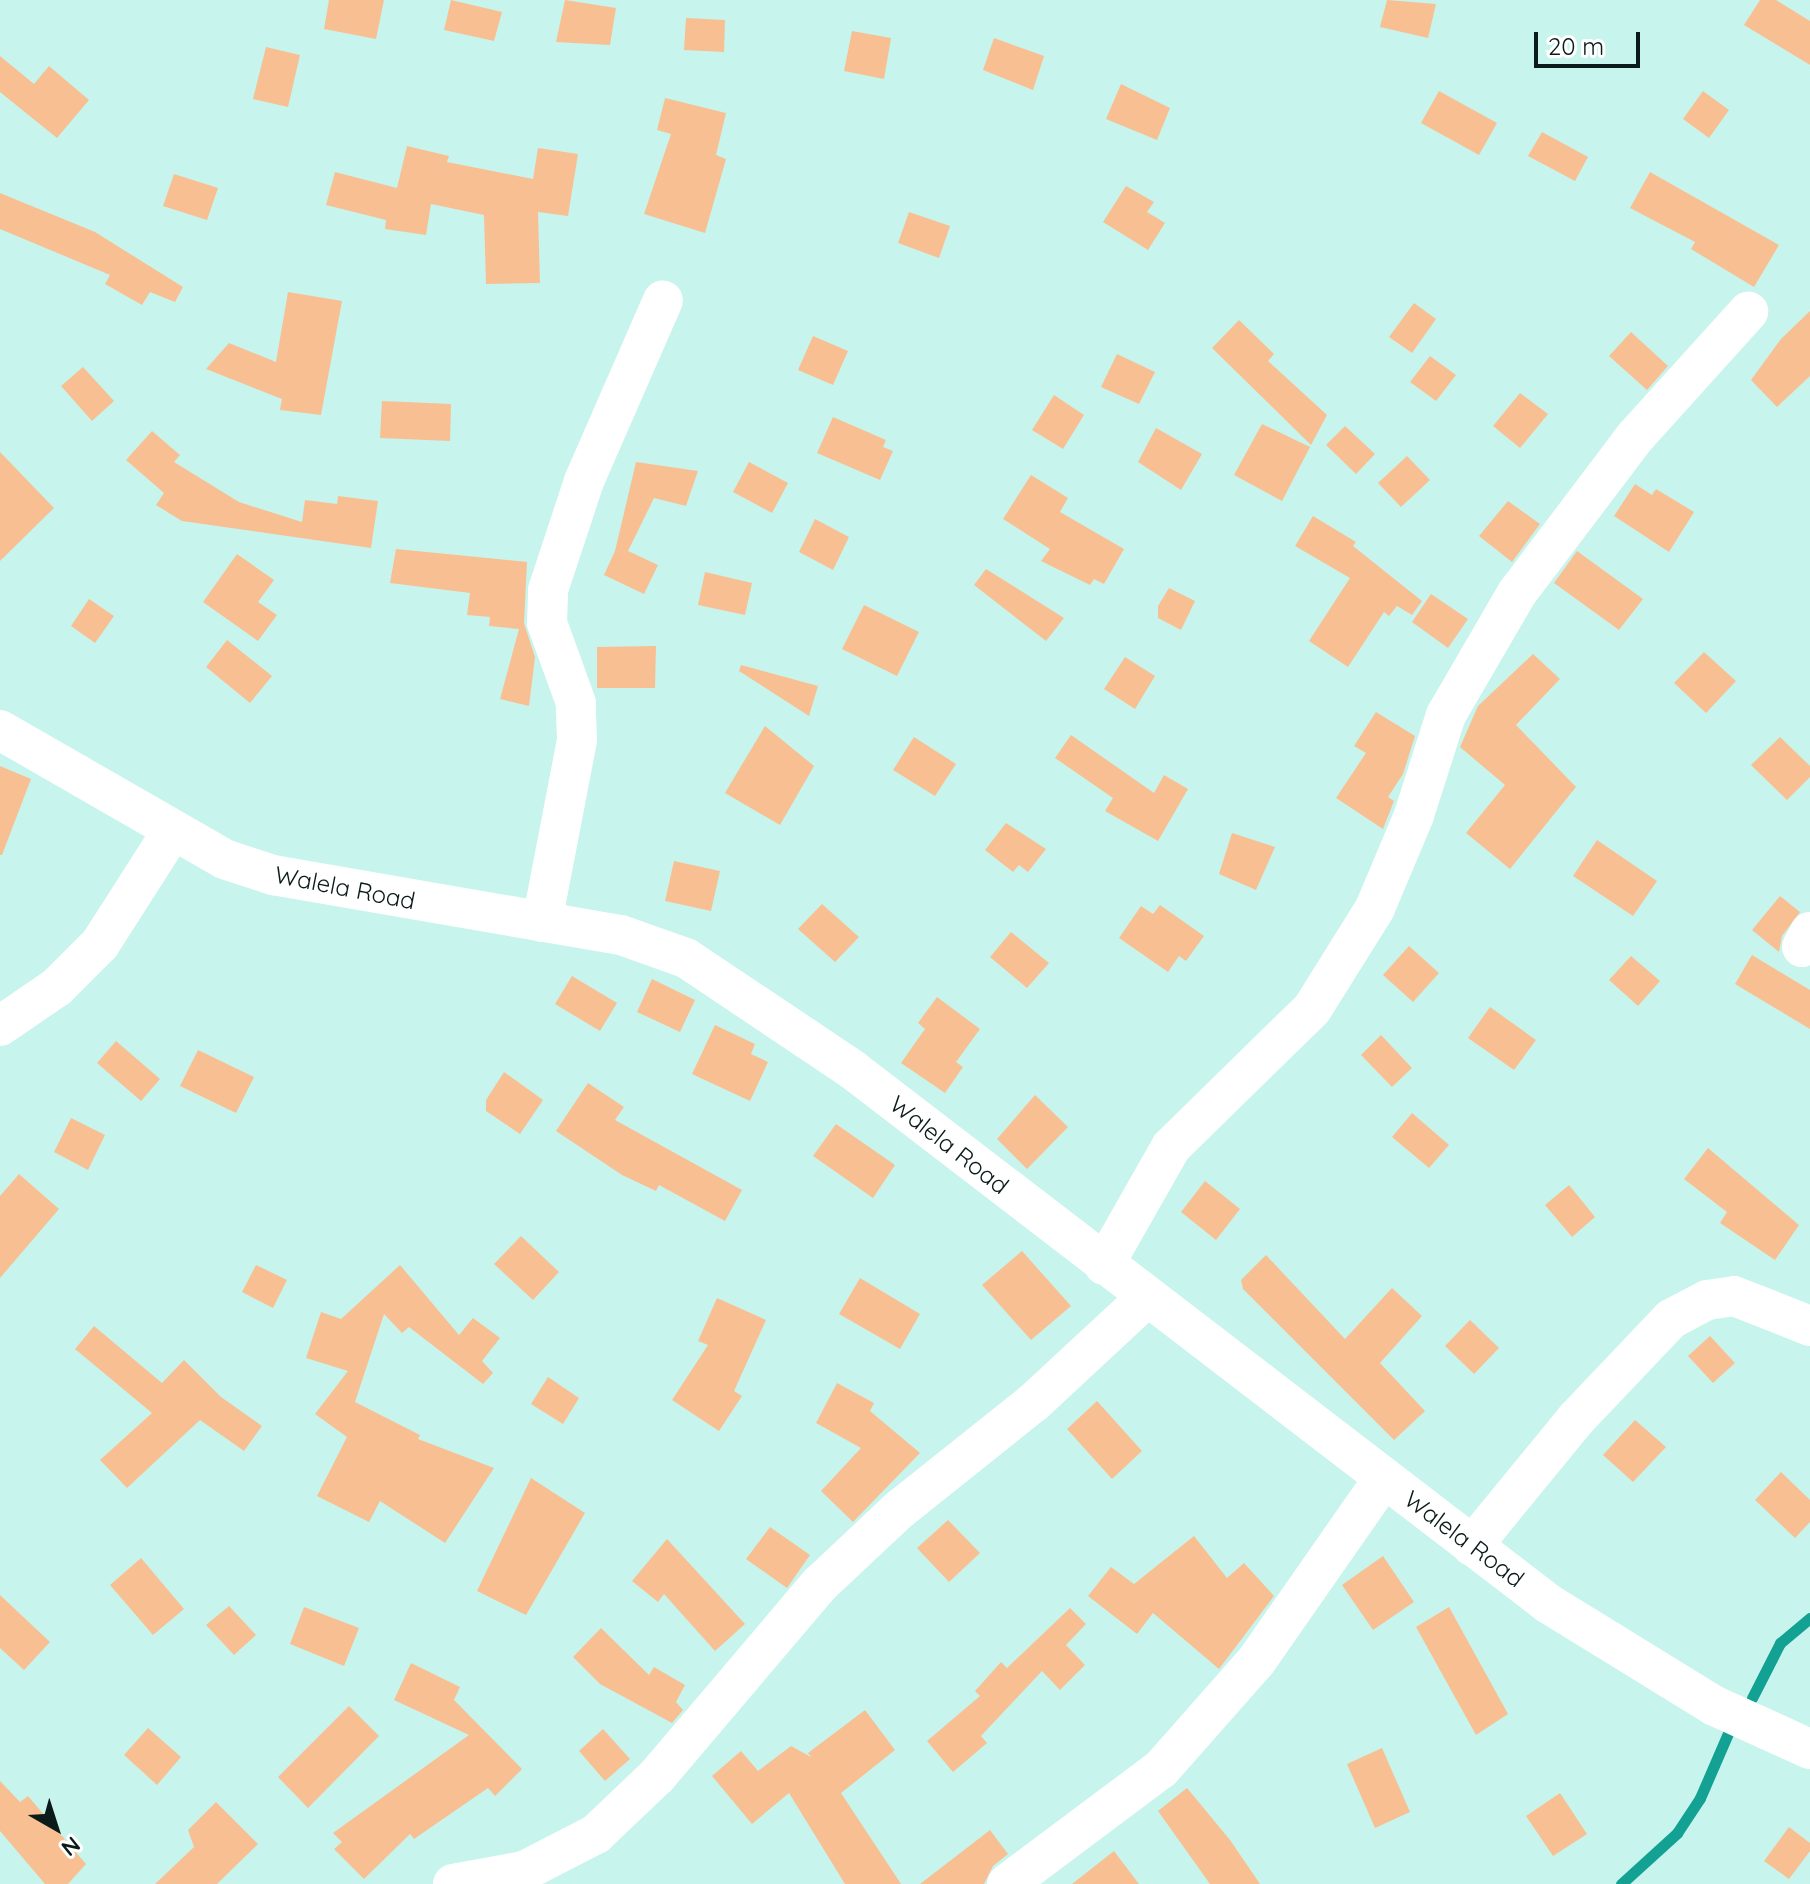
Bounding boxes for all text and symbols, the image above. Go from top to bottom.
scale bar [1538,16,1644,66]
text: 20 m [1548,31,1604,61]
street label: Walela Road [272,860,418,916]
street label: Walela Road [884,1090,1014,1200]
street label: Walela Road [1398,1485,1530,1593]
north arrow [16,1788,96,1868]
text: N [56,1831,86,1863]

